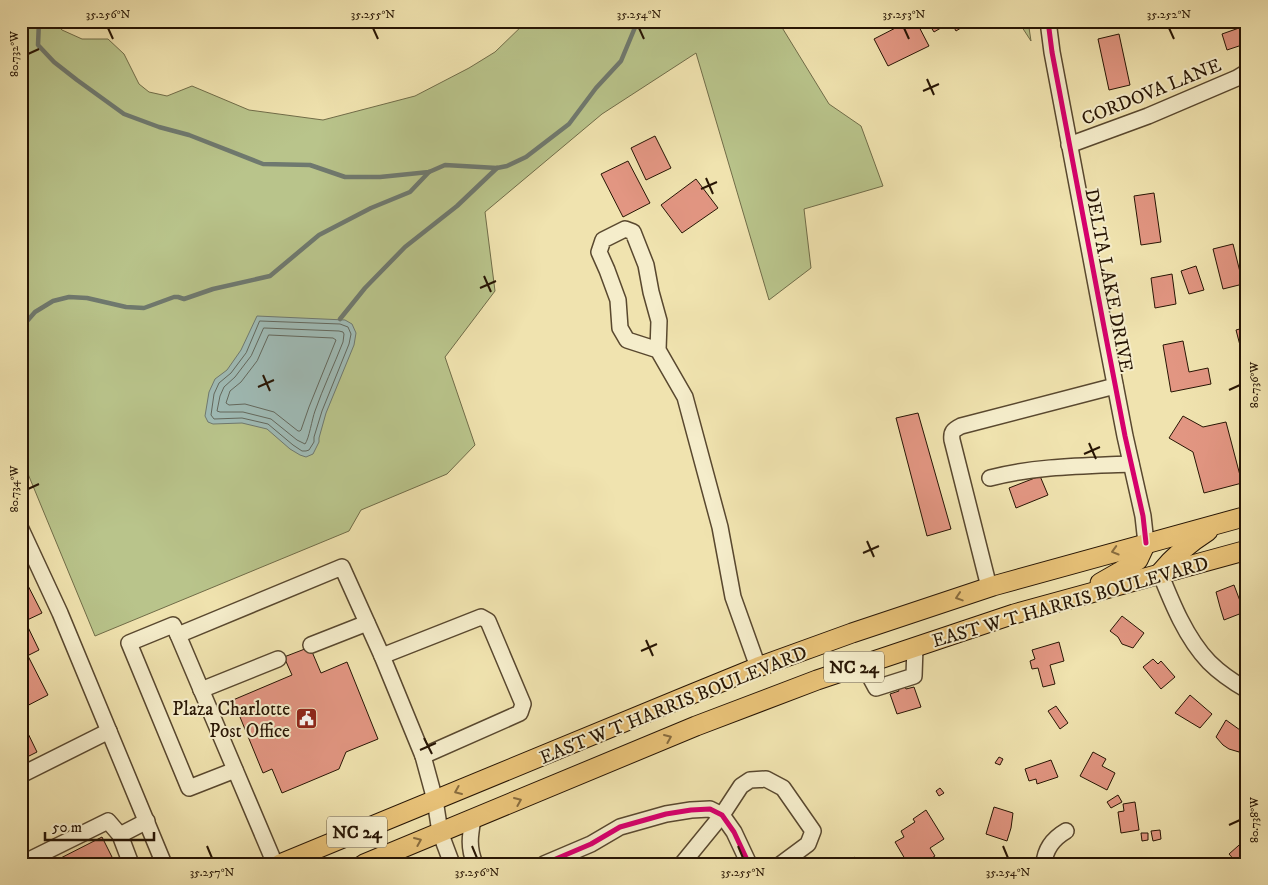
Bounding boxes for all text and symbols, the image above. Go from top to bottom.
text: 35.256°N [86,7,130,22]
text: 35.255°N [351,7,395,22]
text: 35.254°N [617,7,661,22]
text: 35.253°N [883,7,926,22]
text: 35.252°N [1147,7,1191,22]
text: 80.732°W [7,30,22,77]
street label: CORDOVA LANE [1078,54,1225,131]
street label: DELTA LAKE DRIVE [1079,187,1138,374]
text: 80.736°W [1247,361,1262,408]
text: 80.734°W [7,464,22,513]
one-way arrow [1112,546,1120,556]
street label: EAST W T HARRIS BOULEVARD [930,552,1211,653]
one-way arrow [956,591,964,601]
street label: EAST W T HARRIS BOULEVARD [536,641,811,770]
road number: NC 24 [824,652,884,682]
place label: Plaza Charlotte Post Office [172,698,290,743]
public building icon: Plaza Charlotte Post Office [294,707,318,731]
one-way arrow [663,734,672,745]
one-way arrow [454,784,463,795]
one-way arrow [513,796,522,807]
text: 80.738°W [1247,796,1262,843]
scale bar [45,810,154,842]
road number: NC 24 [327,816,387,848]
text: 50 m [52,818,82,837]
one-way arrow [413,837,422,848]
text: 35.257°N [190,865,235,880]
text: 35.256°N [455,865,499,880]
text: 35.255°N [721,865,765,880]
text: 35.254°N [986,865,1030,880]

